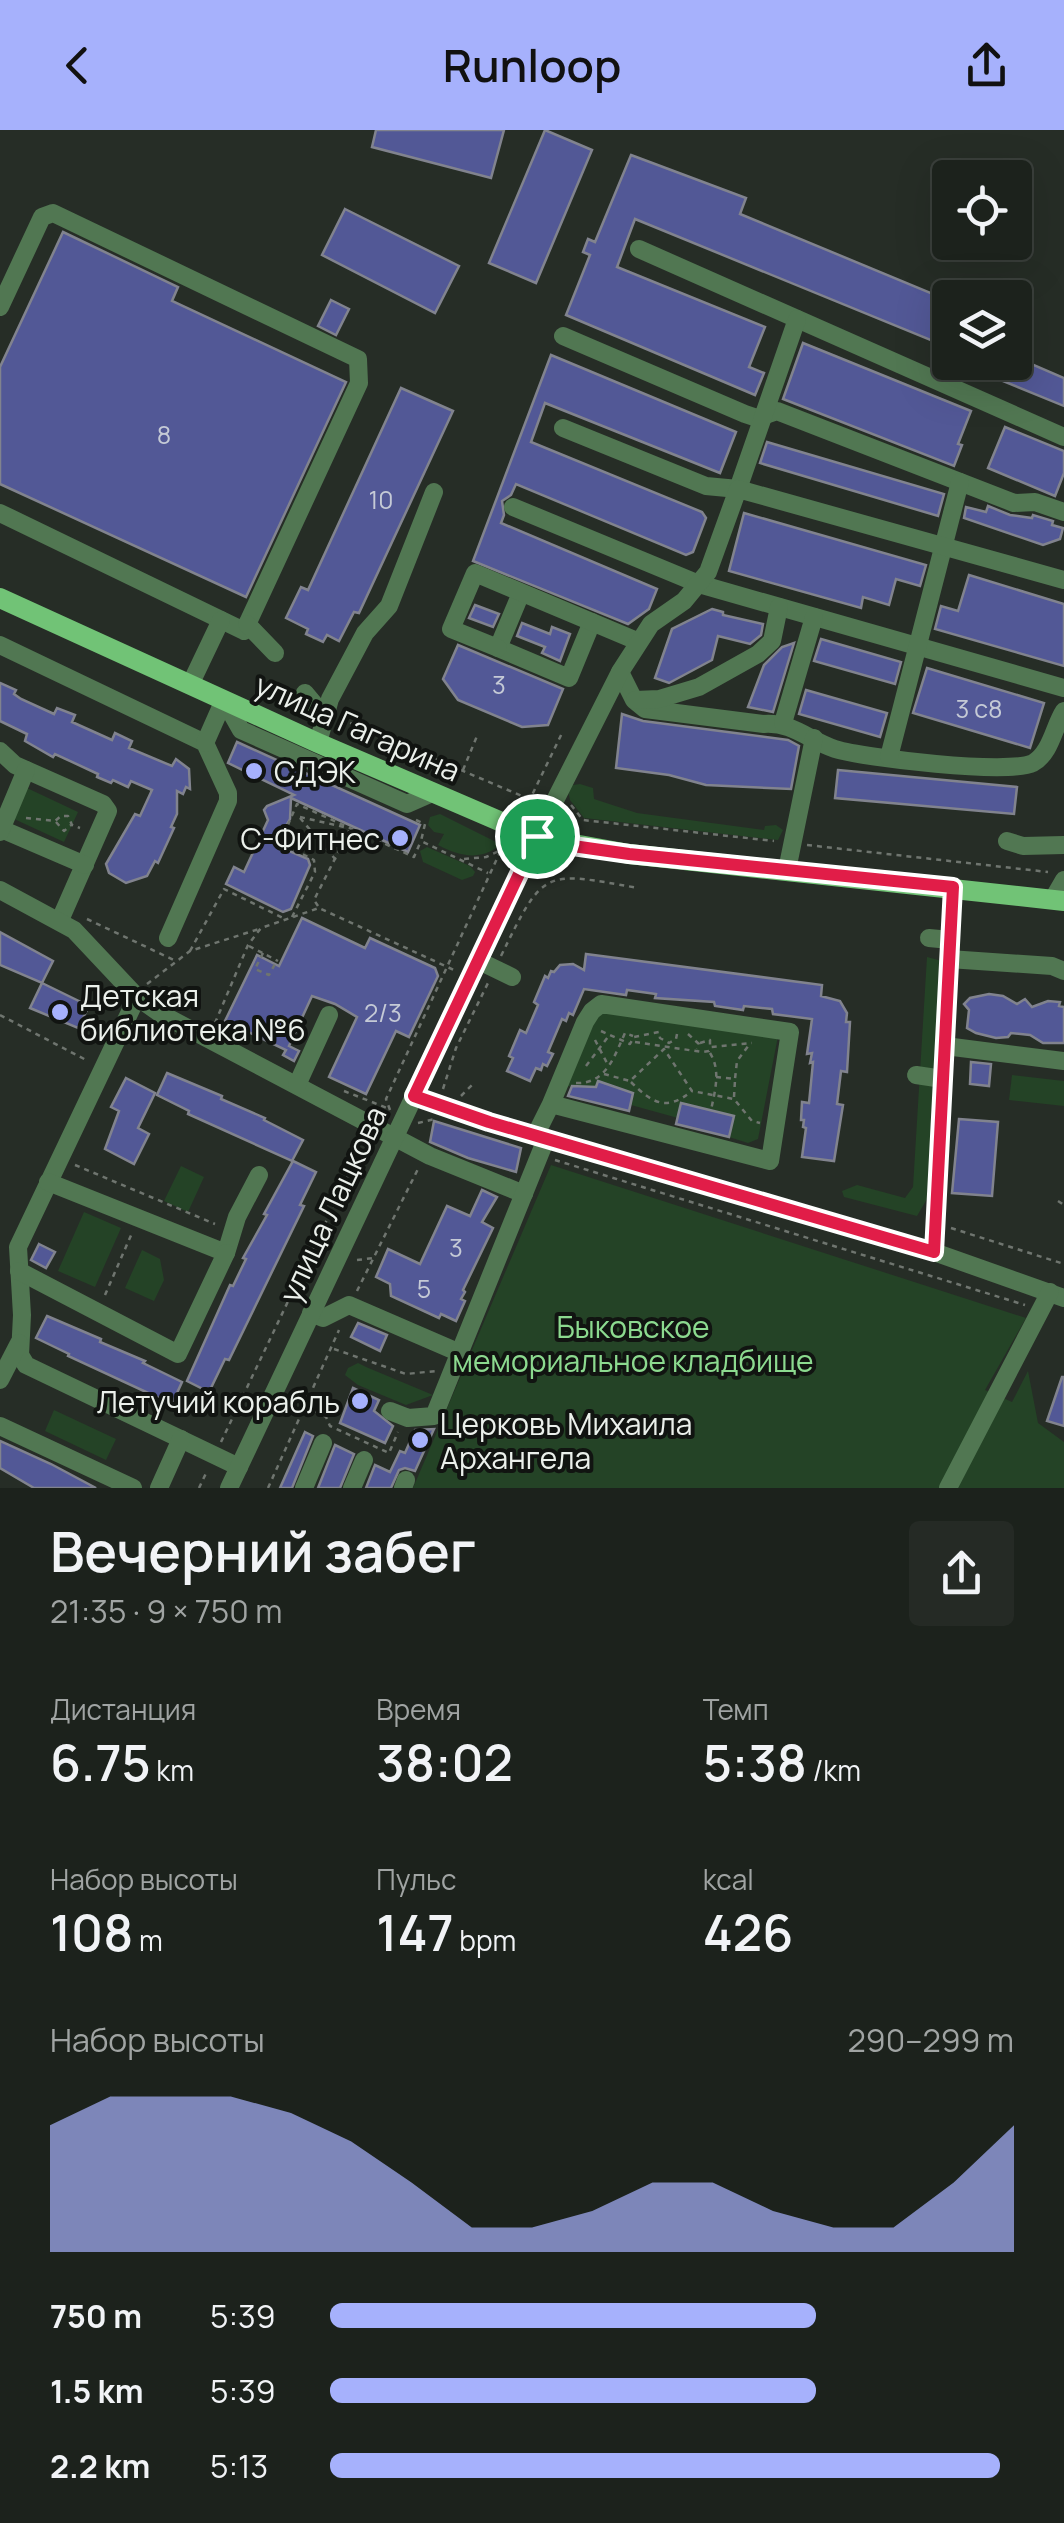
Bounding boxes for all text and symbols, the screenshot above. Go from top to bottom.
text: Runloop [443,34,621,96]
icon: back [50,38,105,93]
icon: share [959,38,1014,93]
map controls [932,160,1032,380]
button: locate [932,160,1032,260]
button: layers [932,280,1032,380]
house number: 8 [157,417,171,452]
house number: 10 [368,482,394,517]
street label: улица Гагарина [249,663,467,791]
house number: 3 [492,667,506,702]
house number: 3 с8 [955,691,1003,726]
place label: СДЭК [274,751,356,792]
marker: СДЭК [243,760,265,782]
pin [495,794,580,879]
icon: arrive [510,809,565,864]
place label: С-Фитнес [240,818,380,859]
marker: С-Фитнес [389,827,411,849]
place label: Детская библиотека №6 [80,975,306,1050]
house number: 2/3 [364,995,402,1030]
marker: Детская библиотека №6 [49,1001,71,1023]
street label: улица Лацкова [269,1099,395,1309]
house number: 3 [449,1230,463,1265]
house number: 5 [417,1271,431,1306]
park label: Быковское мемориальное кладбище [452,1306,814,1381]
place label: Летучий корабль [97,1381,340,1422]
marker: Летучий корабль [349,1390,371,1412]
place label: Церковь Михаила Архангела [440,1403,692,1478]
marker: Церковь Михаила Архангела [409,1429,431,1451]
text: Вечерний забег [50,1513,476,1589]
button: share [909,1521,1014,1626]
text: 21:35 · 9 × 750 m [50,1589,282,1633]
text: Дистанция [50,1690,196,1728]
text: Время [376,1690,461,1728]
text: Темп [703,1690,769,1728]
text: 6.75 [50,1728,151,1796]
text: 38:02 [376,1728,513,1796]
text: 5:38 [703,1728,807,1796]
text: km [151,1751,194,1789]
text: /km [807,1751,861,1789]
text: Набор высоты [50,1860,238,1898]
text: Пульс [376,1860,456,1898]
text: kcal [703,1860,754,1898]
text: 108 [50,1898,133,1966]
text: 147 [376,1898,454,1966]
text: 426 [703,1898,793,1966]
text: m [133,1921,163,1959]
text: bpm [454,1921,516,1959]
text: Набор высоты [50,2018,265,2062]
text: 290–299 m [848,2018,1014,2062]
text: 750 m [50,2294,142,2338]
text: 5:39 [210,2294,276,2338]
text: 1.5 km [50,2369,144,2413]
text: 5:39 [210,2369,276,2413]
text: 2.2 km [50,2444,150,2488]
text: 5:13 [210,2444,268,2488]

